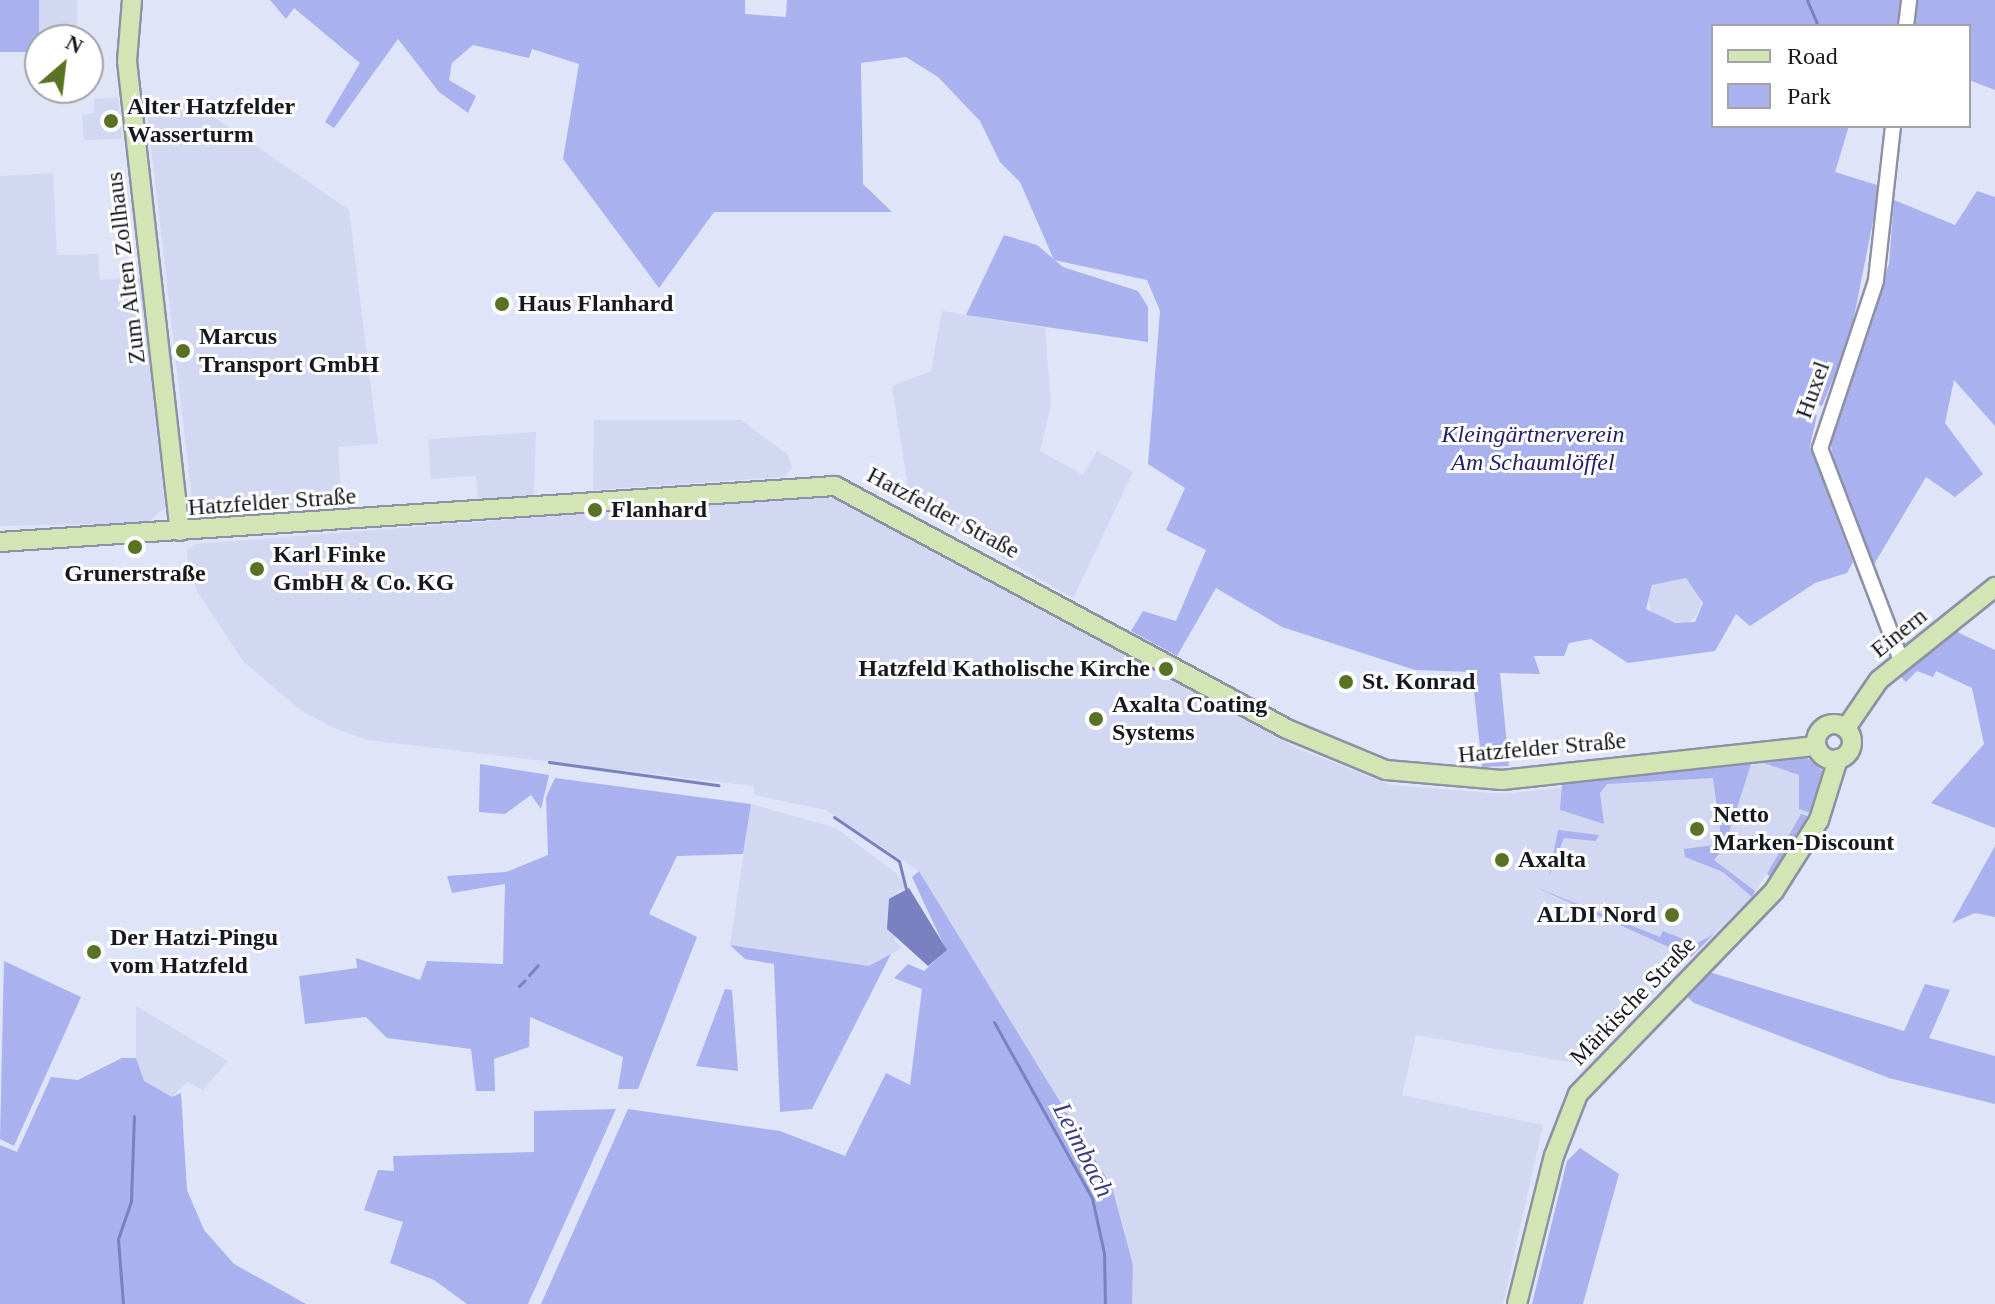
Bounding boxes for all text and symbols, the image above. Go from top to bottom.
north arrow [24,24,104,104]
legend [1711,24,1971,128]
text: N [62,29,87,59]
text: Road [1787,43,1838,69]
text: Park [1787,83,1831,109]
place label: Alter Hatzfelder Wasserturm [127,93,296,149]
marker: Alter Hatzfelder Wasserturm [102,112,120,130]
street label: Zum Alten Zollhaus [100,170,152,366]
place label: Haus Flanhard [518,290,673,318]
marker: Haus Flanhard [493,295,511,313]
place label: Marcus Transport GmbH [199,323,379,379]
marker: Marcus Transport GmbH [174,342,192,360]
street label: Huxel [1789,358,1837,422]
park label: Kleingärtnerverein Am Schaumlöffel [1441,421,1625,477]
street label: Hatzfelder Straße [862,461,1024,565]
street label: Hatzfelder Straße [187,482,357,522]
place label: Flanhard [611,496,707,524]
marker: Flanhard [586,501,604,519]
marker: Grunerstraße [126,538,144,556]
place label: Karl Finke GmbH & Co. KG [273,541,454,597]
place label: Grunerstraße [64,560,206,588]
marker: Karl Finke GmbH & Co. KG [248,560,266,578]
street label: Einern [1865,602,1933,664]
place label: Hatzfeld Katholische Kirche [858,655,1150,683]
marker: Hatzfeld Katholische Kirche [1157,660,1175,678]
place label: St. Konrad [1362,668,1475,696]
marker: St. Konrad [1337,673,1355,691]
place label: Axalta Coating Systems [1112,691,1267,747]
marker: Axalta Coating Systems [1087,710,1105,728]
street label: Hatzfelder Straße [1457,726,1627,770]
place label: Netto Marken-Discount [1713,801,1894,857]
marker: Netto Marken-Discount [1688,820,1706,838]
place label: Axalta [1518,846,1586,874]
marker: Axalta [1493,851,1511,869]
place label: ALDI Nord [1537,901,1656,929]
marker: ALDI Nord [1663,906,1681,924]
place label: Der Hatzi-Pingu vom Hatzfeld [110,924,279,980]
street label: Märkische Straße [1564,930,1702,1072]
marker: Der Hatzi-Pingu vom Hatzfeld [85,943,103,961]
water label: Leimbach [1046,1097,1120,1203]

